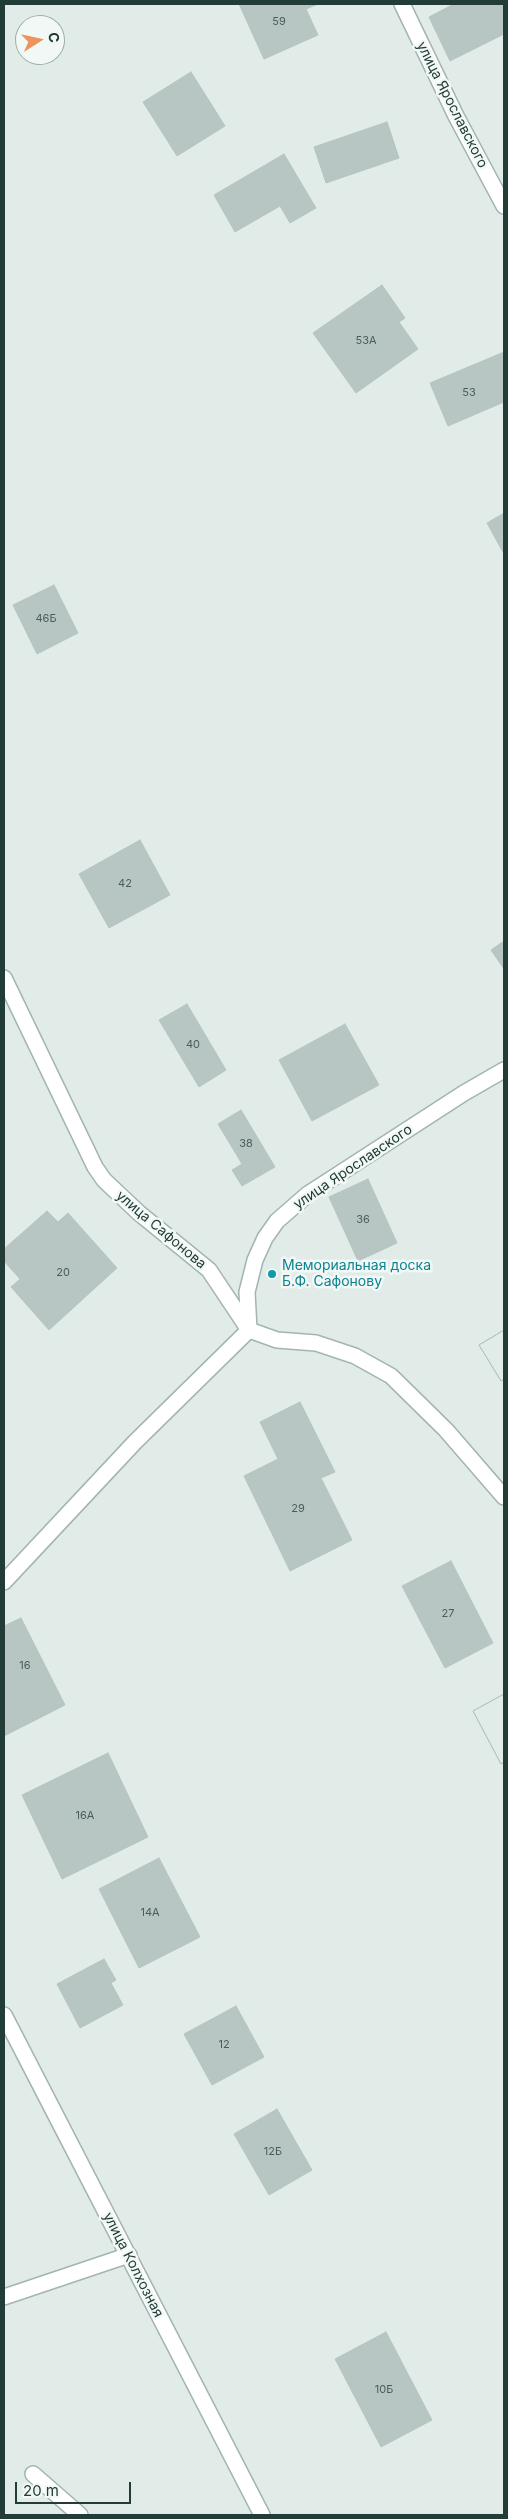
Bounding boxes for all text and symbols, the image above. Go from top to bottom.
north arrow [15,15,65,65]
house number: 59 [272,15,286,29]
text: С [45,31,64,44]
street label: улица Ярославского [413,39,491,171]
house number: 53А [355,334,377,348]
house number: 53 [462,386,476,400]
house number: 46Б [35,612,57,626]
house number: 42 [118,877,132,891]
house number: 40 [186,1038,200,1052]
street label: улица Ярославского [290,1121,416,1213]
house number: 38 [239,1137,253,1151]
street label: улица Сафонова [113,1187,209,1273]
house number: 36 [356,1213,370,1227]
place label: Мемориальная доска Б.Ф. Сафонову [282,1258,431,1290]
house number: 20 [56,1266,70,1280]
marker: Мемориальная доска Б.Ф. Сафонову [266,1268,278,1280]
house number: 29 [291,1502,305,1516]
house number: 27 [442,1607,454,1621]
house number: 16 [19,1659,31,1673]
house number: 16А [76,1809,94,1823]
house number: 14А [140,1906,160,1920]
house number: 12 [218,2038,230,2052]
house number: 12Б [264,2145,282,2159]
street label: улица Колхозная [99,2210,167,2320]
house number: 10Б [375,2383,393,2397]
scale bar [18,2472,134,2504]
text: 20 m [23,2481,59,2500]

